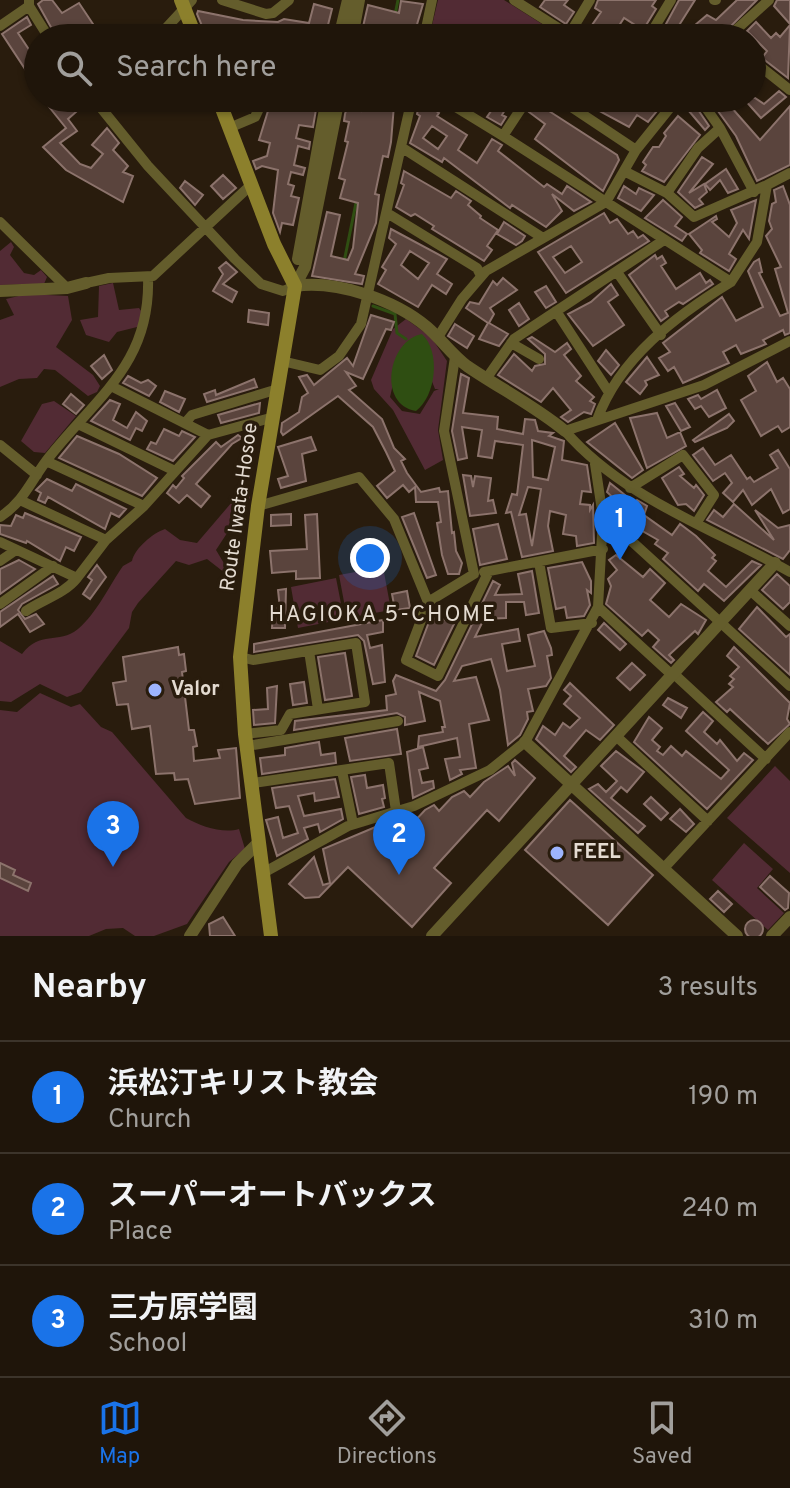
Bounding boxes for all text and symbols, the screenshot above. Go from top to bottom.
search box [24,24,766,112]
icon: search [52,46,96,90]
text: Search here [116,50,276,87]
street label: Route Iwata-Hosoe [215,421,265,593]
pin: 1 [594,494,646,560]
your location [350,538,390,578]
district label: HAGIOKA 5-CHOME [269,602,497,629]
place label: Valor [171,677,220,703]
marker: Valor [146,681,164,699]
pin: 3 [87,801,139,867]
pin: 2 [373,809,425,875]
place label: FEEL [573,840,621,866]
marker: FEEL [548,844,566,862]
text: Nearby [32,967,147,1010]
text: 3 results [658,972,758,1005]
text: 浜松汀キリスト教会 [108,1067,378,1104]
text: 1 [53,1081,63,1114]
text: 190 m [688,1081,758,1114]
text: Church [108,1104,191,1137]
text: スーパーオートバックス [108,1179,437,1216]
text: 2 [50,1193,66,1226]
text: 240 m [681,1193,758,1226]
text: Place [108,1216,172,1249]
text: 三方原学園 [108,1291,258,1328]
text: 3 [50,1305,66,1338]
text: 310 m [688,1305,758,1338]
text: School [108,1328,187,1361]
tab: Map [98,1396,142,1471]
tab: Directions [337,1396,437,1471]
tab: Saved [632,1396,692,1471]

